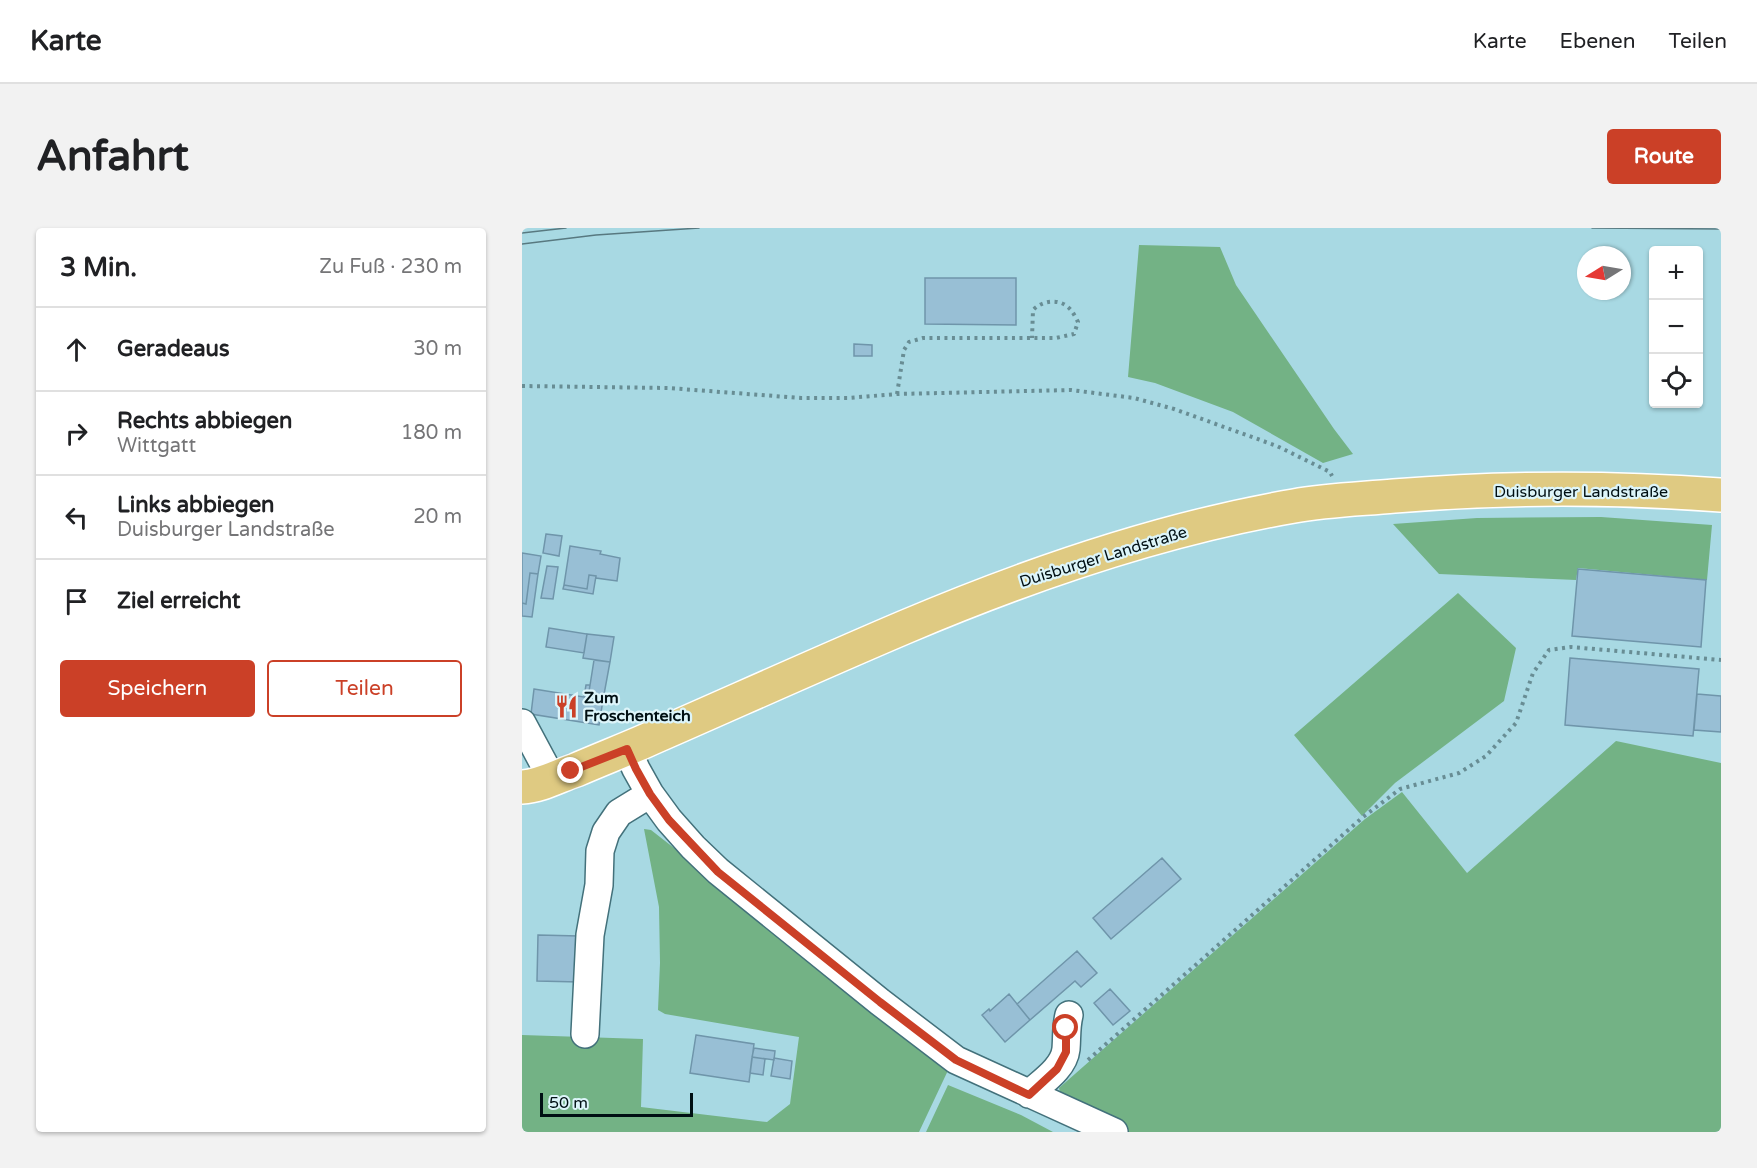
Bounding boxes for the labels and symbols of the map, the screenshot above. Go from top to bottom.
north arrow [1577,246,1631,300]
street label: Duisburger Landstraße [1494,482,1668,502]
street label: Duisburger Landstraße [1017,522,1189,592]
place label: Zum Froschenteich [584,688,691,726]
restaurant icon: Zum Froschenteich [553,693,579,719]
route end [557,757,583,783]
route start [1052,1014,1078,1040]
scale bar [540,1090,693,1118]

